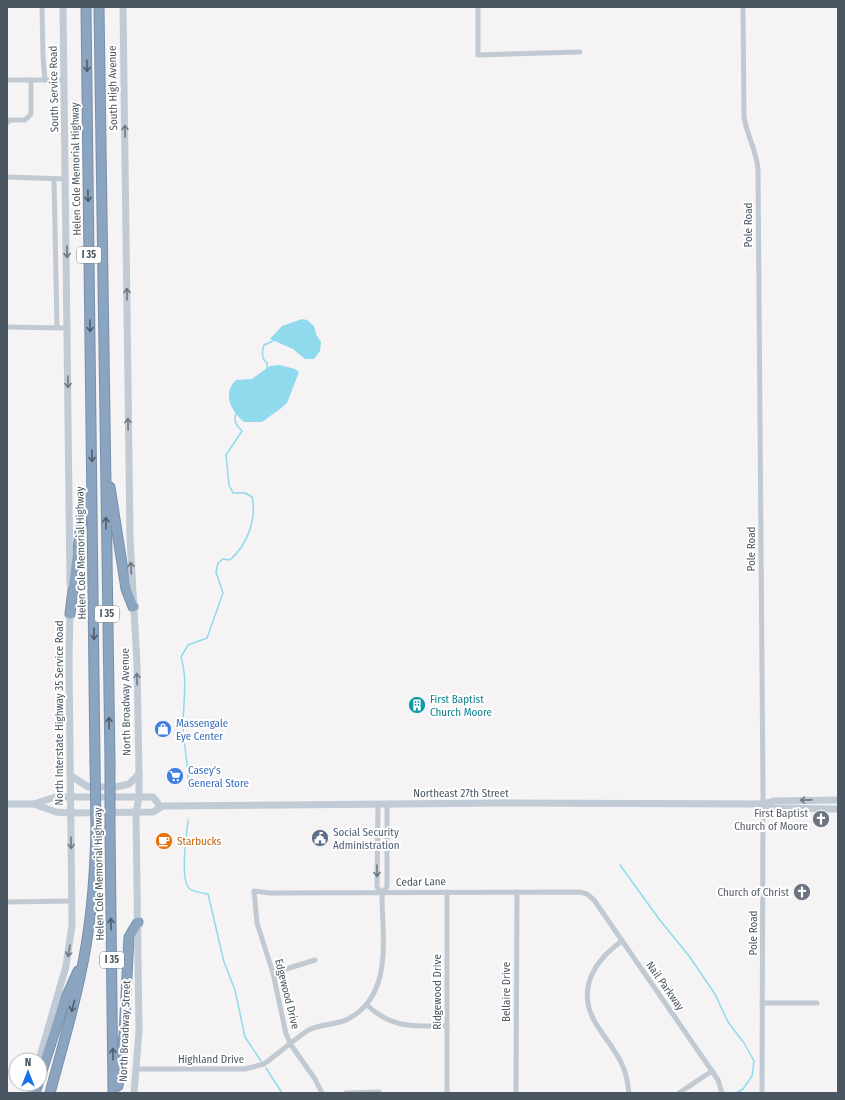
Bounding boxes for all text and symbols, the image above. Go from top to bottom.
street label: South High Avenue [106,45,120,131]
street label: South Service Road [47,46,61,132]
one-way arrow [83,59,91,72]
street label: Helen Cole Memorial Highway [68,102,84,236]
one-way arrow [121,125,129,138]
one-way arrow [85,189,92,202]
street label: Pole Road [742,203,755,247]
one-way arrow [63,245,71,258]
road number: I 35 [77,247,101,263]
one-way arrow [123,288,131,301]
one-way arrow [86,319,94,332]
one-way arrow [64,375,72,388]
one-way arrow [124,418,132,431]
one-way arrow [88,449,96,462]
street label: Helen Cole Memorial Highway [73,486,89,620]
one-way arrow [102,517,110,530]
street label: Pole Road [745,527,758,571]
one-way arrow [128,562,135,575]
road number: I 35 [95,606,119,622]
street label: North Interstate Highway 35 Service Road [53,620,66,806]
one-way arrow [90,627,98,640]
street label: North Broadway Avenue [119,648,133,756]
one-way arrow [134,673,141,686]
place label: First Baptist Church Moore [430,693,492,719]
building icon: First Baptist Church Moore [407,695,427,715]
one-way arrow [105,717,113,730]
place label: Massengale Eye Center [176,717,228,743]
shop icon: Massengale Eye Center [153,719,173,739]
place label: Casey's General Store [188,764,249,790]
supermarket icon: Casey's General Store [165,766,185,786]
street label: Northeast 27th Street [413,787,509,800]
one-way arrow [800,796,813,804]
street label: Helen Cole Memorial Highway [91,807,107,941]
place label: First Baptist Church of Moore [734,807,808,833]
church icon: First Baptist Church of Moore [811,809,831,829]
place label: Social Security Administration [333,826,400,852]
public building icon: Social Security Administration [310,828,330,848]
cafe icon: Starbucks [154,831,174,851]
place label: Starbucks [177,835,222,848]
one-way arrow [67,836,74,849]
one-way arrow [373,864,381,877]
street label: Cedar Lane [396,875,446,889]
church icon: Church of Christ [792,882,812,902]
place label: Church of Christ [717,886,789,899]
street label: Pole Road [747,911,760,955]
one-way arrow [107,918,115,931]
one-way arrow [65,944,73,957]
road number: I 35 [100,952,124,968]
street label: Ridgewood Drive [431,954,444,1030]
street label: Edgewood Drive [272,958,302,1030]
street label: Nail Parkway [643,959,687,1013]
street label: Bellaire Drive [500,962,513,1022]
street label: North Broadway Street [117,980,133,1082]
one-way arrow [69,1000,77,1013]
one-way arrow [109,1048,117,1061]
north arrow [8,1052,48,1092]
street label: Highland Drive [178,1053,244,1066]
text: N [25,1056,31,1069]

